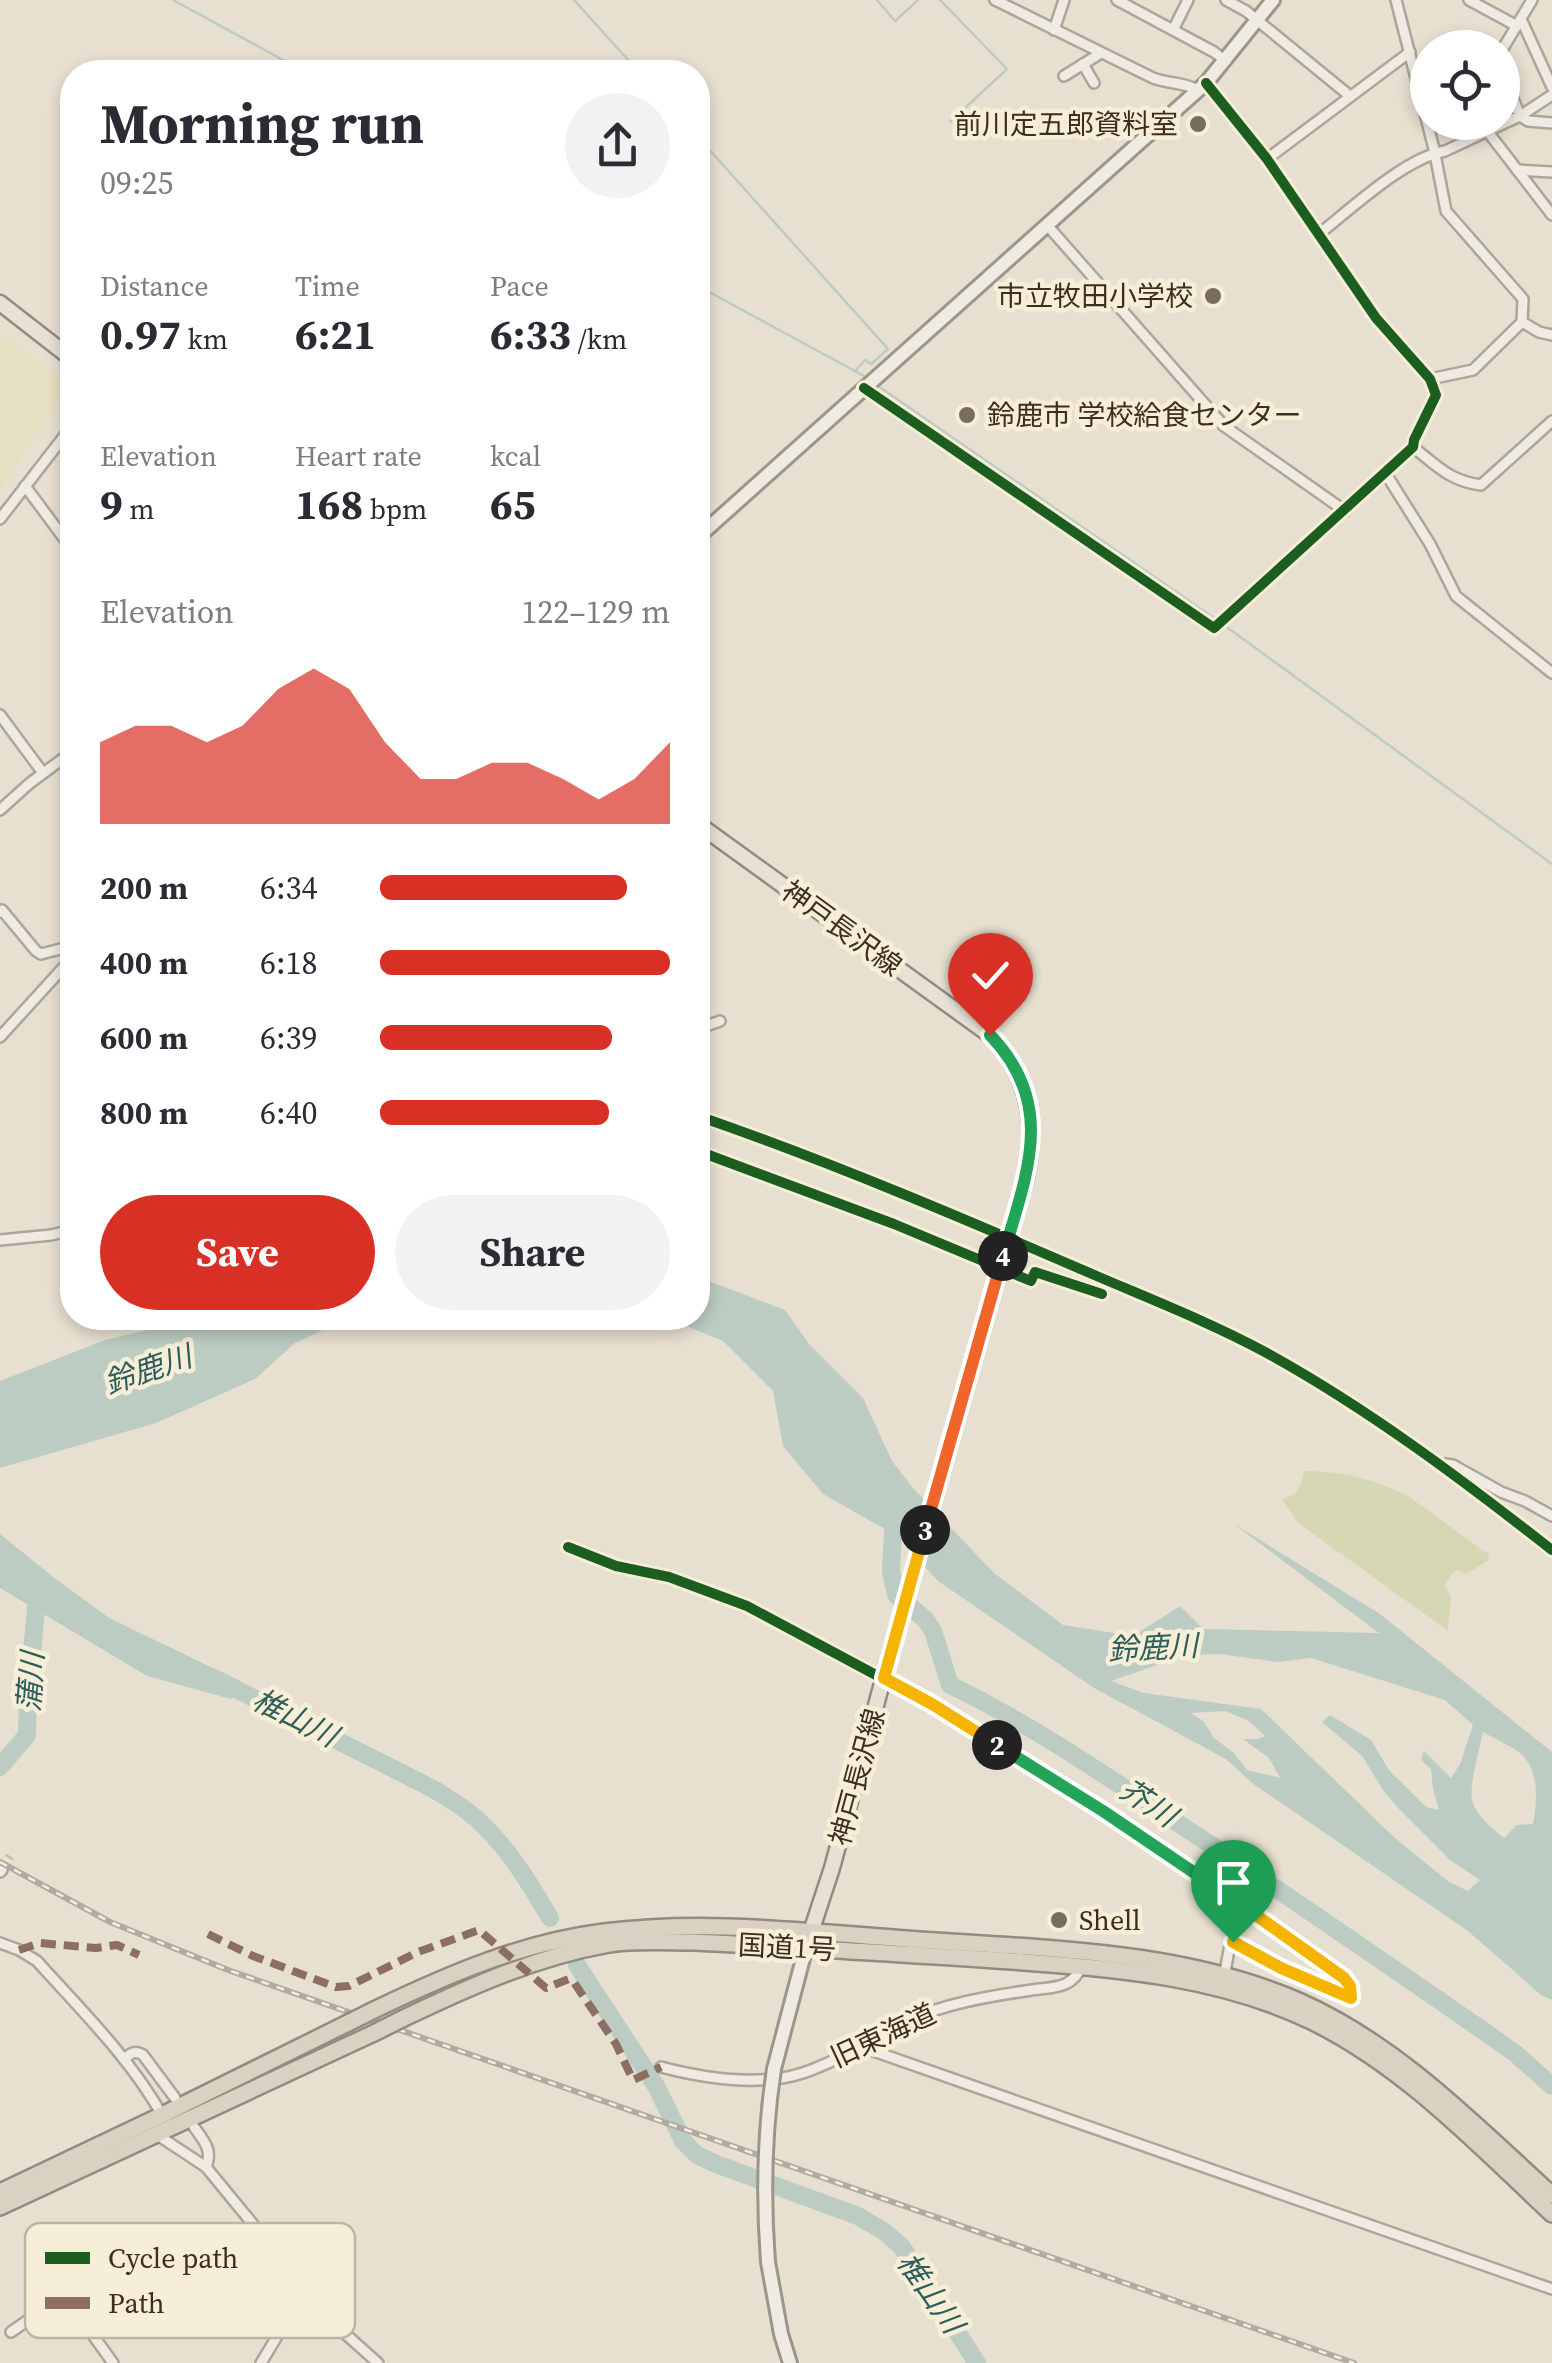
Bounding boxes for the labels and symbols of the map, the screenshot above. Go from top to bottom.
place label: 前川定五郎資料室 [954,105,1178,143]
marker: 前川定五郎資料室 [1187,113,1209,135]
place label: 市立牧田小学校 [997,277,1193,315]
marker: 市立牧田小学校 [1202,285,1224,307]
place label: 鈴鹿市 学校給食センター [987,396,1302,434]
marker: 鈴鹿市 学校給食センター [956,404,978,426]
street label: 神戸長沢線 [774,871,910,985]
pin [948,933,1033,1036]
pin: 4 [978,1231,1028,1281]
water label: 鈴鹿川 [99,1335,200,1404]
pin: 3 [900,1505,950,1555]
water label: 鈴鹿川 [1107,1625,1202,1670]
water label: 蒲川 [8,1648,53,1713]
water label: 椎山川 [246,1679,347,1758]
street label: 神戸長沢線 [821,1704,893,1850]
pin: 2 [972,1720,1022,1770]
water label: 芥川 [1112,1769,1187,1838]
pin [1191,1840,1276,1943]
place label: Shell [1079,1901,1141,1939]
marker: Shell [1048,1909,1070,1931]
street label: 国道1号 [737,1925,837,1969]
street label: 旧東海道 [824,1994,942,2076]
legend [25,2223,355,2338]
text: Cycle path [108,2239,238,2277]
water label: 椎山川 [888,2244,975,2344]
text: Path [108,2284,165,2322]

